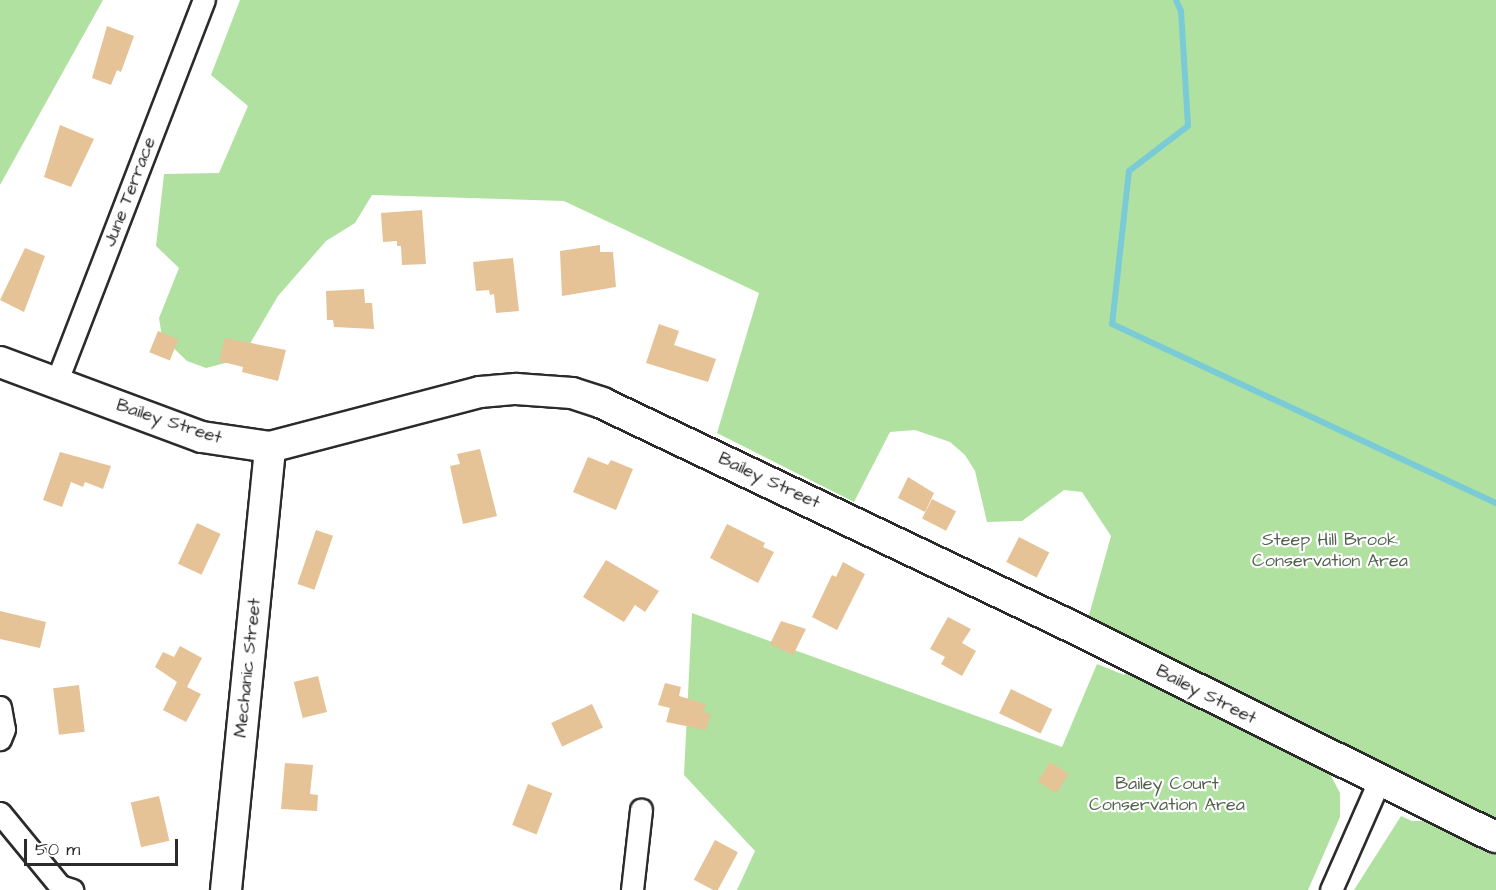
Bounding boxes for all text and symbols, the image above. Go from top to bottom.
street label: June Terrace [99,134,161,250]
street label: Bailey Street [113,395,225,449]
street label: Bailey Street [715,448,823,514]
park label: Steep Hill Brook Conservation Area [1252,530,1408,572]
street label: Mechanic Street [230,597,266,739]
street label: Bailey Street [1152,660,1260,730]
park label: Bailey Court Conservation Area [1089,774,1245,816]
scale bar [27,827,182,865]
text: 50 m [35,837,80,862]

